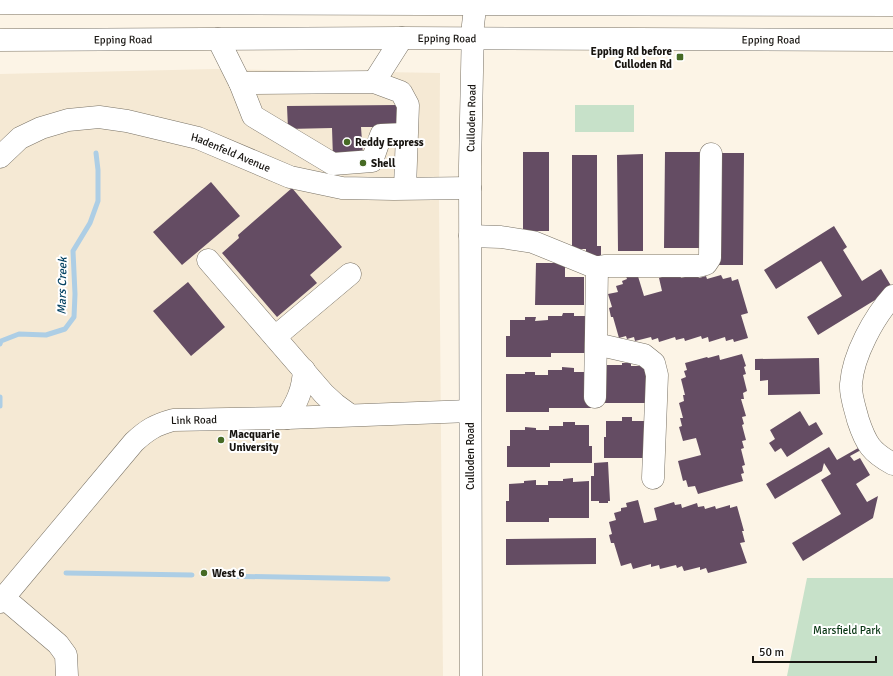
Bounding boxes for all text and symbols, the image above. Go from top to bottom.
street label: Epping Road [418,32,477,45]
street label: Epping Road [94,33,153,47]
street label: Epping Road [742,33,801,47]
place label: Epping Rd before Culloden Rd [591,45,673,71]
marker: Epping Rd before Culloden Rd [675,52,685,62]
street label: Culloden Road [464,84,479,152]
street label: Hadenfeld Avenue [189,131,272,175]
place label: Reddy Express [355,136,424,149]
marker: Reddy Express [342,137,352,147]
place label: Shell [371,157,396,170]
marker: Shell [358,158,368,168]
water label: Mars Creek [54,256,71,315]
street label: Link Road [171,413,217,427]
street label: Culloden Road [464,422,477,490]
place label: Macquarie University [229,428,280,454]
marker: Macquarie University [216,435,226,445]
place label: West 6 [212,567,244,580]
marker: West 6 [199,568,209,578]
park label: Marsfield Park [813,624,881,637]
scale bar [753,638,876,664]
text: 50 m [759,645,784,660]

